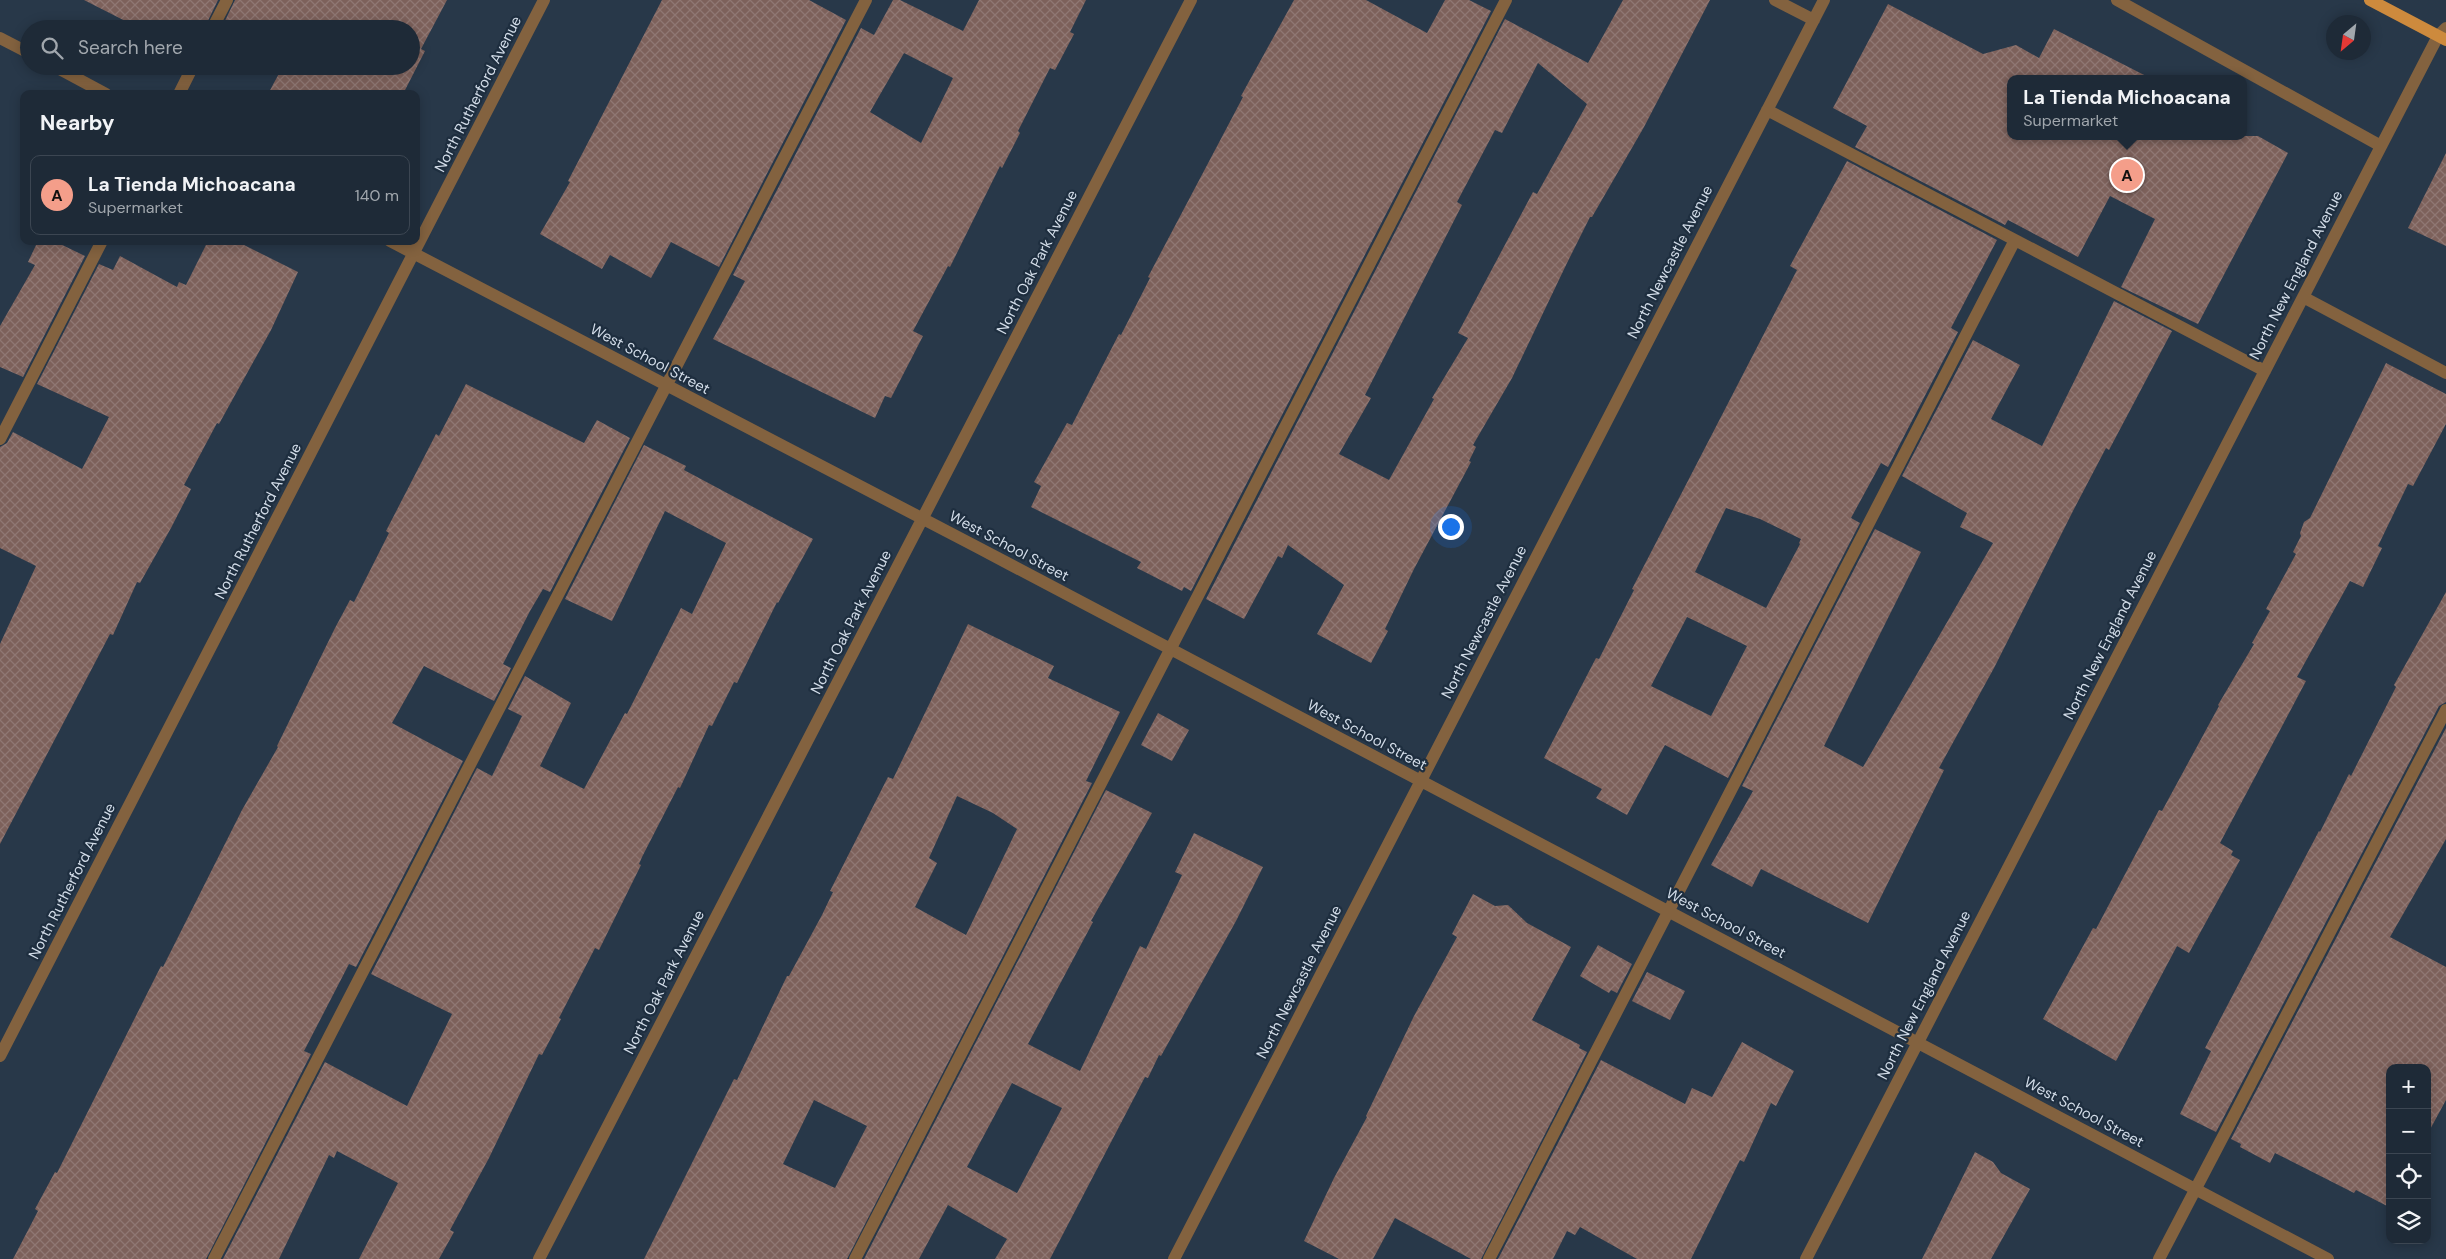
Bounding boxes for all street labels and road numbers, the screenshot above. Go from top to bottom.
street label: North Rutherford Avenue [430,13,526,175]
street label: North Newcastle Avenue [1623,182,1717,342]
street label: North Oak Park Avenue [992,187,1082,337]
street label: North New England Avenue [2245,187,2347,363]
street label: West School Street [587,319,713,399]
street label: North Rutherford Avenue [210,440,306,602]
street label: West School Street [946,506,1072,586]
street label: North Newcastle Avenue [1437,542,1531,702]
street label: North Oak Park Avenue [806,547,896,697]
street label: North New England Avenue [2059,547,2161,723]
street label: West School Street [1304,695,1430,775]
street label: North Rutherford Avenue [24,800,120,962]
street label: West School Street [1663,883,1789,963]
street label: North Newcastle Avenue [1252,902,1346,1062]
street label: North Oak Park Avenue [619,907,709,1057]
street label: North New England Avenue [1873,907,1975,1083]
street label: West School Street [2021,1072,2147,1152]

